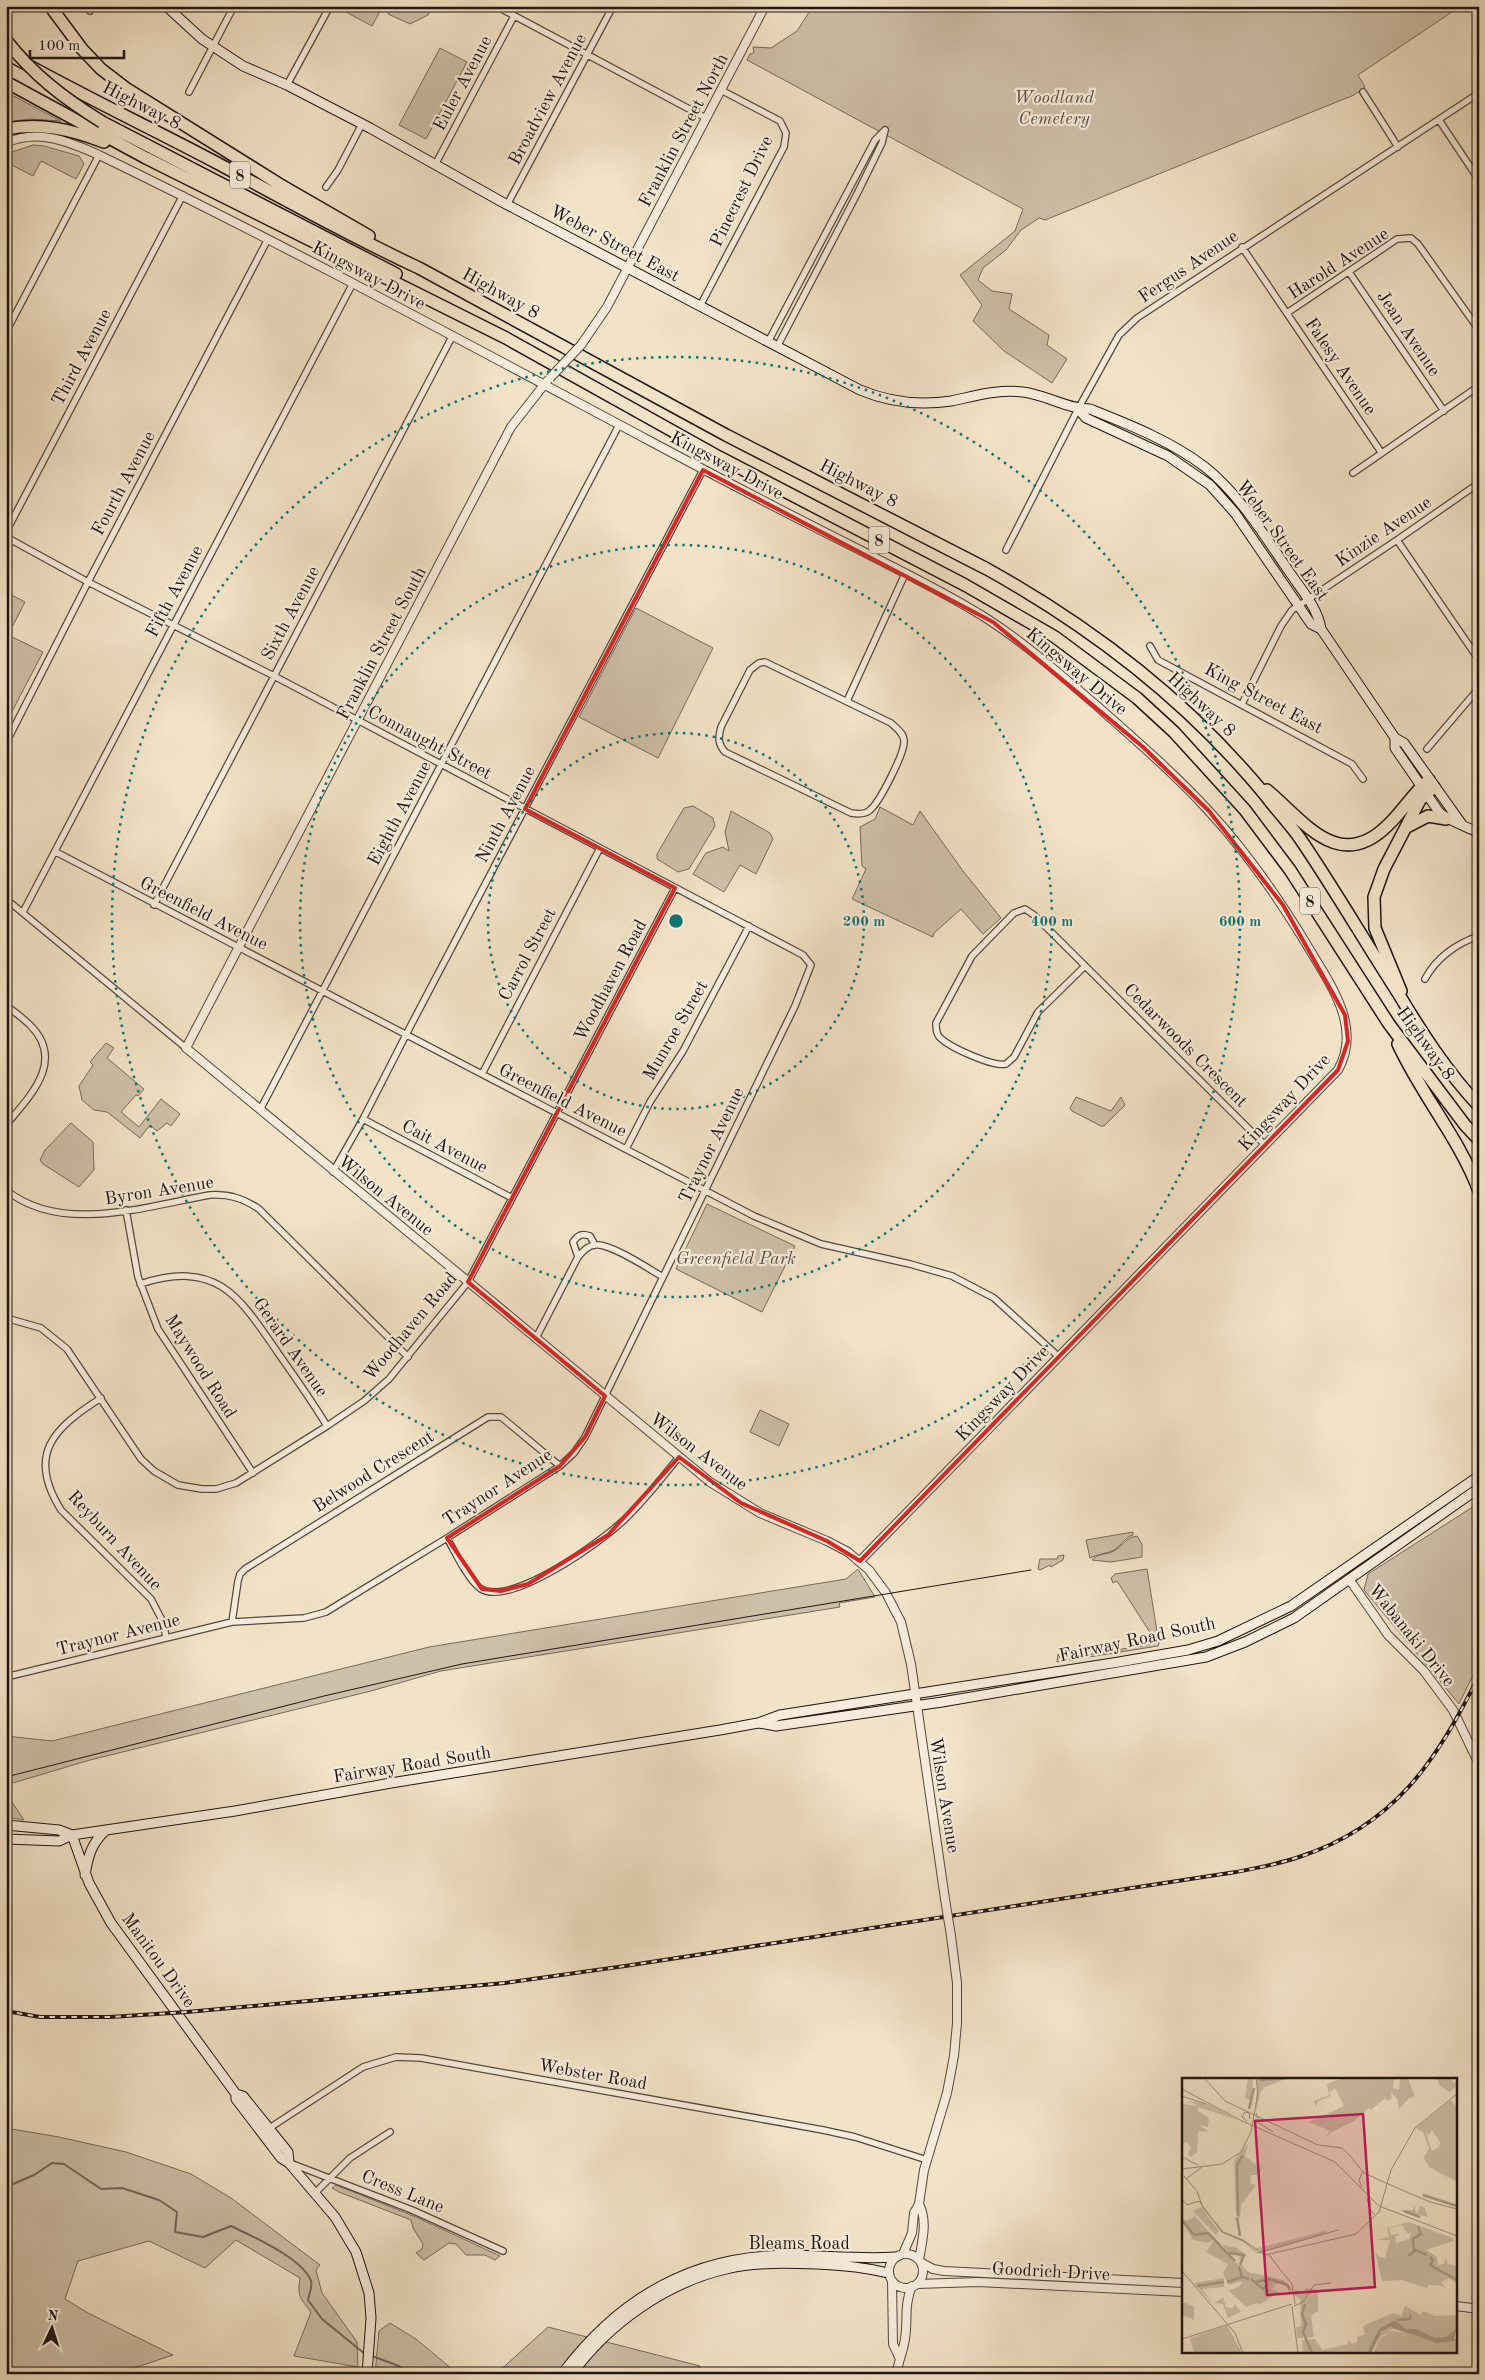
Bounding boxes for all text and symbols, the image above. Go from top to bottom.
scale bar [30,28,124,60]
street label: Broadview Avenue [506,31,590,168]
street label: Euler Avenue [430,33,495,134]
text: 100 m [38,39,80,54]
street label: Franklin Street North [636,51,732,210]
street label: Highway 8 [99,78,184,133]
park label: Woodland Cemetery [1014,89,1095,128]
street label: Pinecrest Drive [707,133,777,250]
road number: 8 [230,162,250,188]
street label: Weber Street East [547,202,682,286]
street label: Harold Avenue [1285,225,1392,303]
street label: Fergus Avenue [1135,227,1242,307]
street label: Kingsway Drive [309,238,428,313]
street label: Highway 8 [459,265,542,322]
street label: Jean Avenue [1373,288,1443,380]
street label: Third Avenue [49,306,115,409]
street label: Falesy Avenue [1301,315,1379,418]
street label: Fourth Avenue [89,428,159,539]
street label: Kingsway Drive [667,428,786,503]
street label: Highway 8 [816,456,901,511]
street label: Weber Street East [1233,477,1332,604]
street label: Kinzie Avenue [1332,493,1435,570]
road number: 8 [869,526,889,554]
street label: Fifth Avenue [143,543,207,640]
street label: Sixth Avenue [259,563,323,663]
street label: Franklin Street South [334,564,430,723]
street label: Kingsway Drive [1022,625,1130,719]
street label: King Street East [1201,660,1326,738]
street label: Highway 8 [1164,669,1239,740]
street label: Connaught Street [365,703,494,783]
street label: Eighth Avenue [365,758,435,869]
street label: Ninth Avenue [473,763,539,866]
street label: Greenfield Avenue [137,874,270,954]
road number: 8 [1300,888,1320,914]
street label: Carrol Street [496,905,560,1004]
centre of rings [667,912,685,930]
text: 200 m [843,915,885,930]
text: 400 m [1031,915,1073,930]
text: 600 m [1219,915,1261,930]
street label: Woodhaven Road [571,917,650,1044]
street label: Munroe Street [640,978,712,1083]
street label: Cedarwoods Crescent [1120,980,1251,1111]
street label: Highway 8 [1393,1004,1458,1083]
street label: Kingsway Drive [1235,1051,1334,1155]
street label: Greenfield Avenue [496,1061,629,1141]
street label: Traynor Avenue [676,1085,748,1206]
street label: Cait Avenue [399,1117,490,1177]
street label: Wilson Avenue [334,1152,436,1240]
street label: Byron Avenue [103,1173,215,1208]
park label: Greenfield Park [676,1250,796,1268]
street label: Woodhaven Road [361,1269,461,1384]
street label: Gerard Avenue [249,1295,331,1400]
street label: Maywood Road [161,1311,239,1422]
street label: Kingsway Drive [953,1342,1053,1445]
street label: Wilson Avenue [646,1409,750,1494]
street label: Belwood Crescent [310,1427,437,1516]
street label: Traynor Avenue [440,1446,556,1530]
street label: Reyburn Avenue [64,1487,165,1594]
street label: Wabanaki Drive [1365,1581,1458,1690]
street label: Traynor Avenue [55,1611,182,1659]
street label: Fairway Road South [1057,1615,1217,1665]
street label: Wilson Avenue [926,1736,962,1854]
street label: Fairway Road South [332,1744,493,1786]
street label: Manitou Drive [118,1910,198,2011]
street label: Webster Road [537,2057,649,2093]
inset map [1182,2078,1458,2352]
street label: Cress Lane [359,2167,446,2217]
street label: Bleams Road [748,2235,850,2253]
street label: Goodrich Drive [991,2260,1111,2284]
north arrow [28,2302,78,2352]
text: N [47,2309,59,2323]

